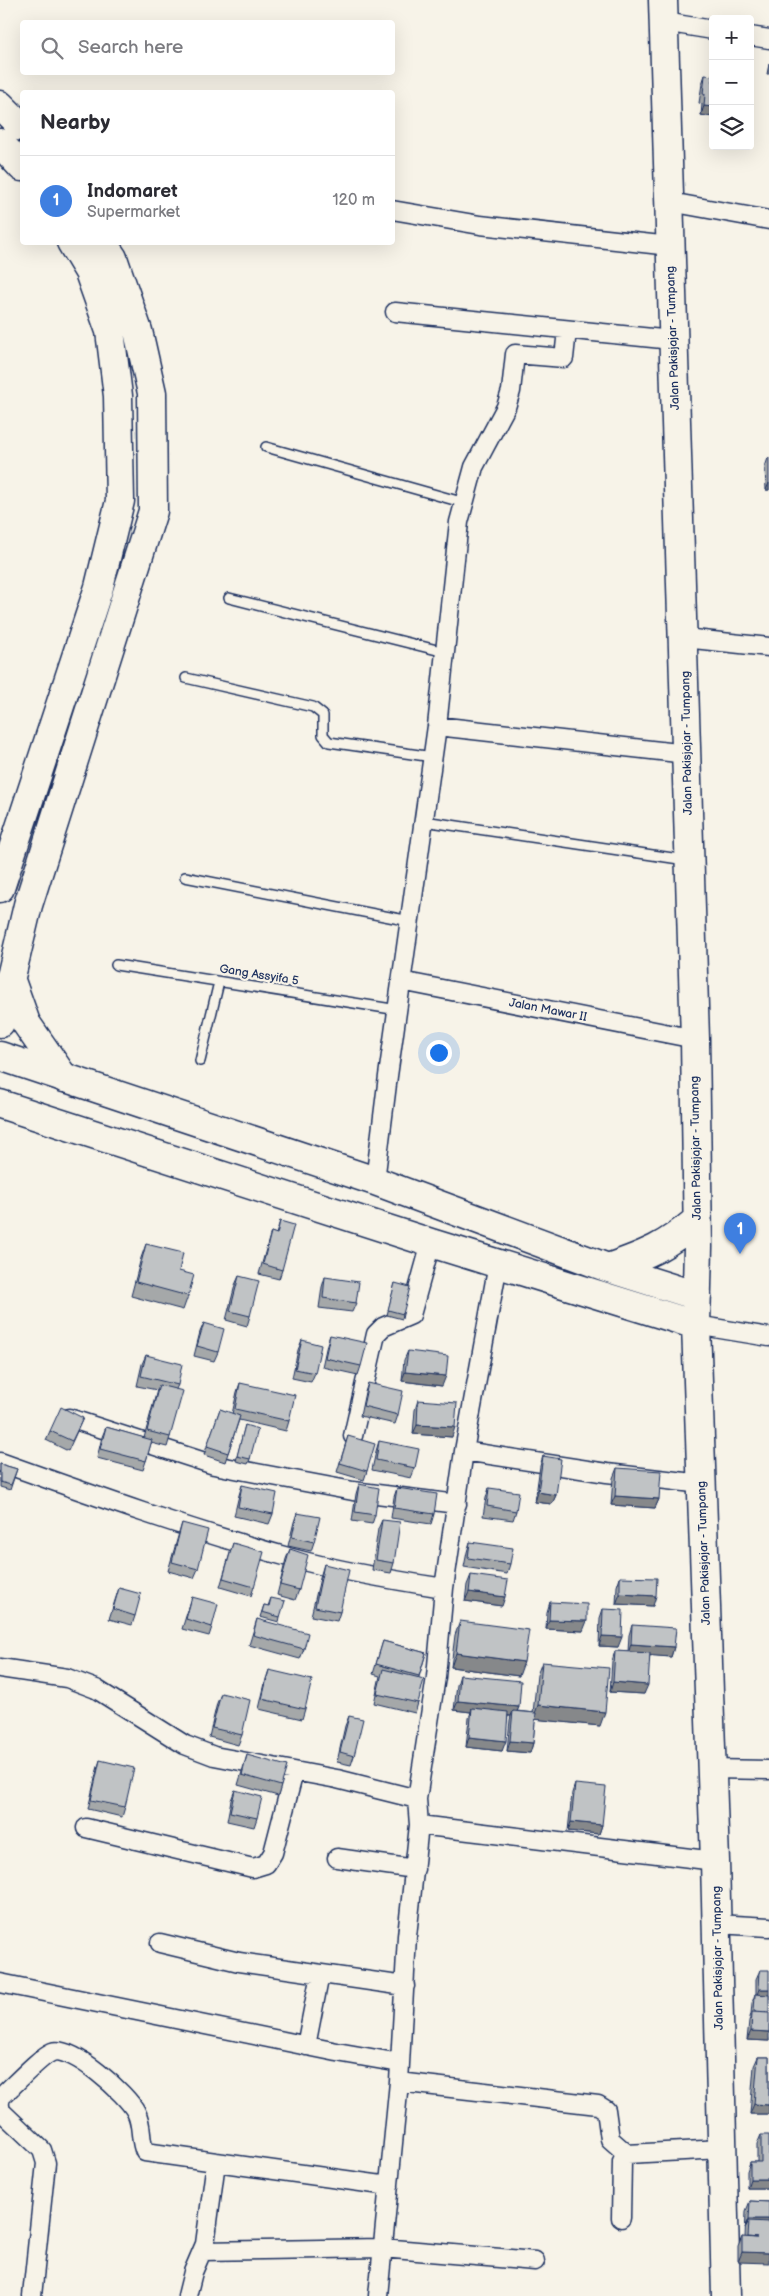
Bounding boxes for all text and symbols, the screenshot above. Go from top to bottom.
map controls [709,15,754,150]
button: + [709,15,754,60]
search box [20,20,395,75]
icon: search [38,34,66,62]
text: Search here [78,36,183,59]
button: − [709,60,754,105]
button: layers [709,105,754,150]
text: Nearby [40,110,110,135]
text: Indomaret [87,180,178,203]
text: 1 [53,191,59,210]
text: 120 m [332,191,375,210]
text: Supermarket [87,203,180,222]
street label: Jalan Pakisjajar - Tumpang [663,266,683,410]
street label: Jalan Pakisjajar - Tumpang [678,671,696,815]
street label: Gang Assyifa 5 [218,961,300,989]
street label: Jalan Mawar II [508,995,589,1025]
your location [426,1040,452,1066]
street label: Jalan Pakisjajar - Tumpang [687,1076,705,1220]
pin: 1 [724,1213,756,1254]
street label: Jalan Pakisjajar - Tumpang [694,1481,714,1625]
street label: Jalan Pakisjajar - Tumpang [709,1886,727,2030]

